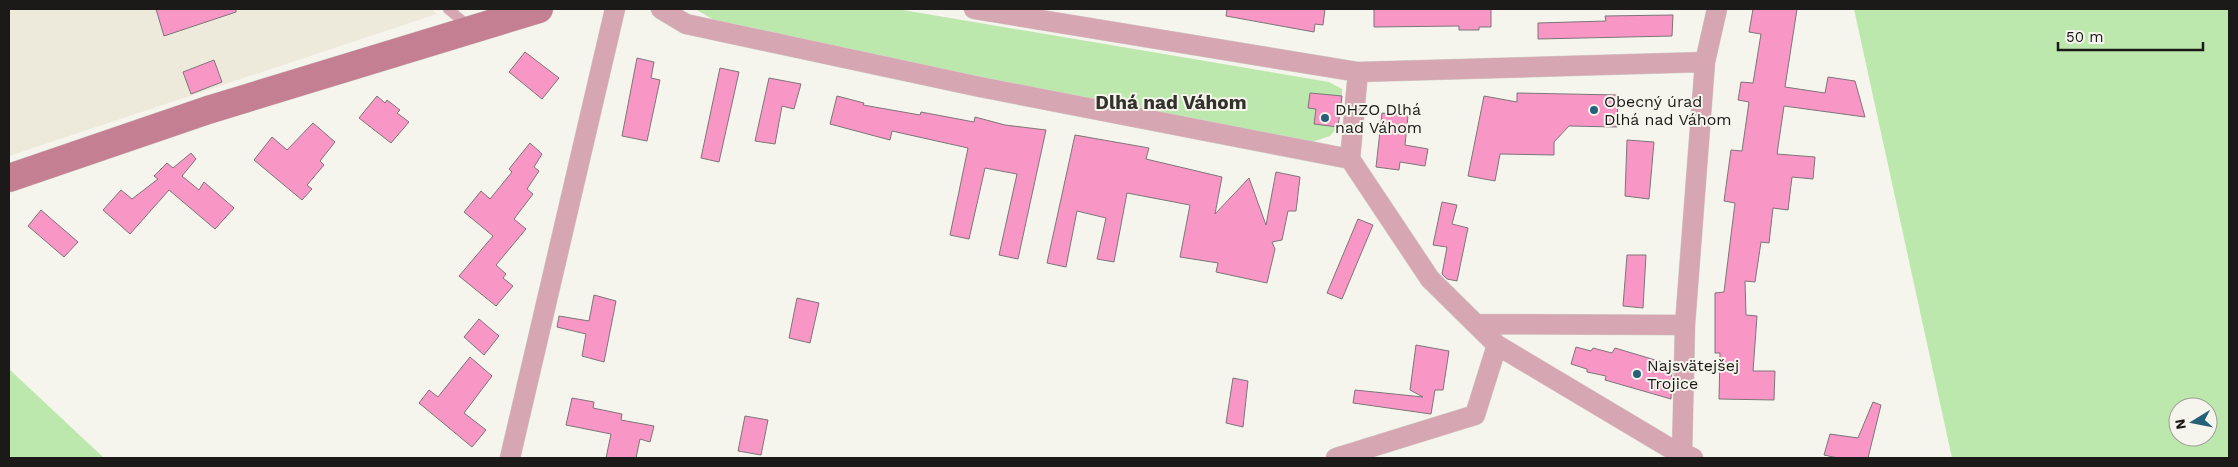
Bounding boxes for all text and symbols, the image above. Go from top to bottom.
scale bar [2058,20,2203,52]
text: 50 m [2066,28,2103,46]
district label: Dlhá nad Váhom [1095,91,1247,114]
place label: Obecný úrad Dlhá nad Váhom [1604,92,1732,129]
place label: DHZO Dlhá nad Váhom [1335,100,1422,137]
marker: Obecný úrad Dlhá nad Váhom [1588,104,1600,116]
marker: DHZO Dlhá nad Váhom [1319,112,1331,124]
place label: Najsvätejšej Trojice [1647,356,1739,393]
marker: Najsvätejšej Trojice [1631,368,1643,380]
north arrow [2168,397,2218,447]
text: N [2171,418,2189,431]

